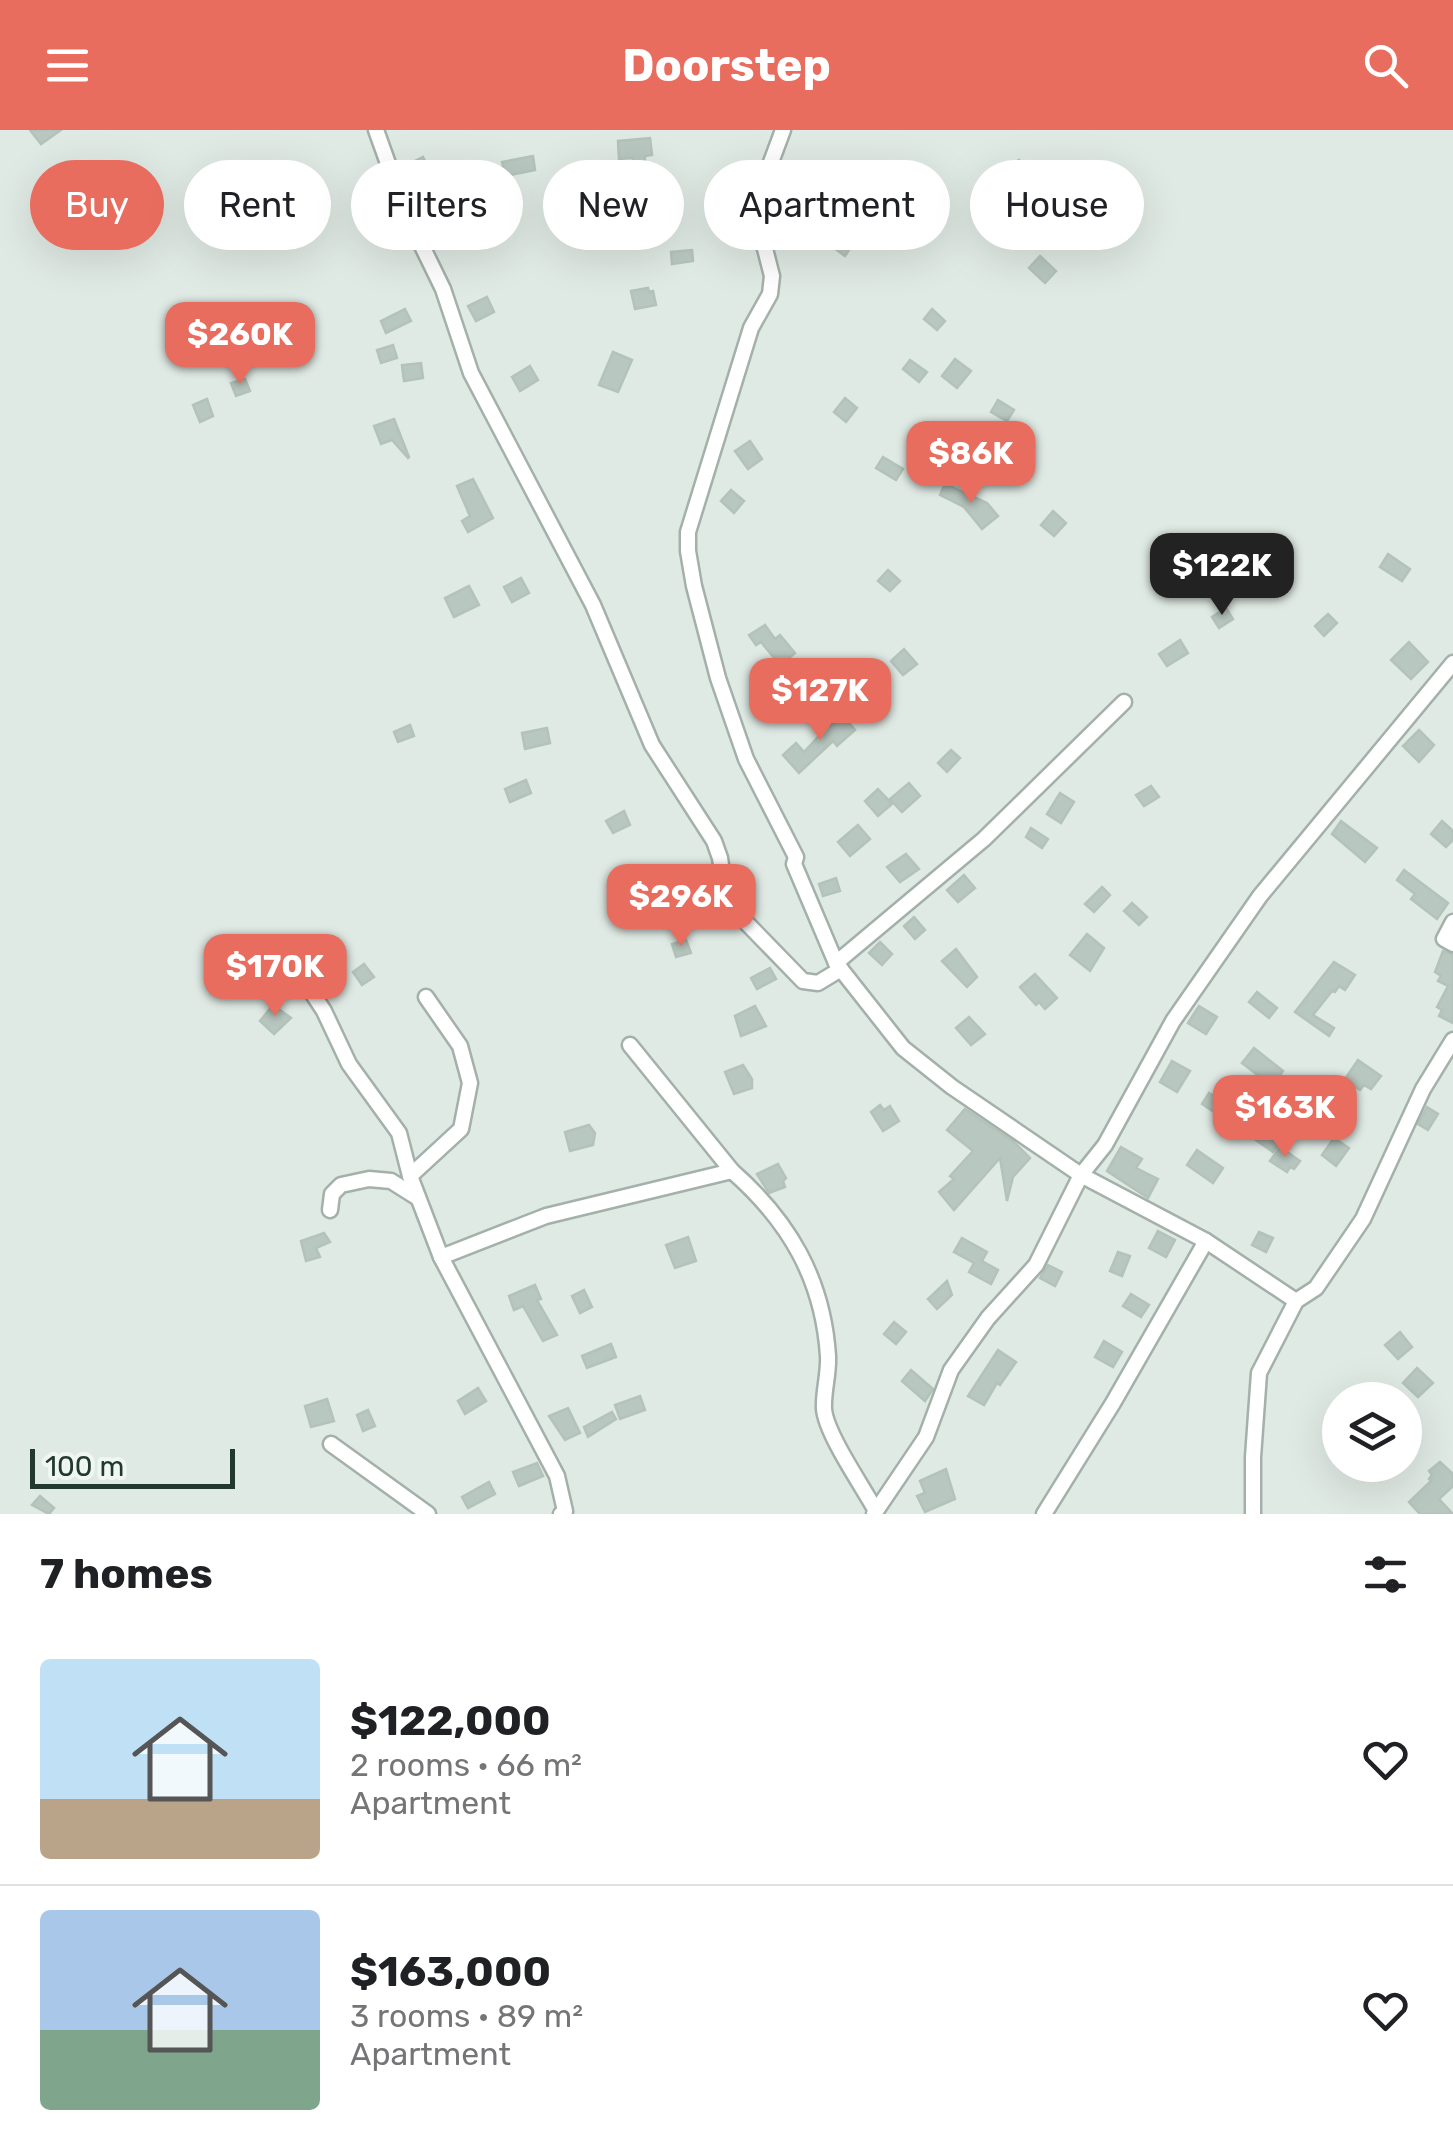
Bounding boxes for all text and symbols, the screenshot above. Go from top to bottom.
icon: menu [40,38,95,93]
icon: search [1358,38,1413,93]
text: Doorstep [622,39,831,92]
chip: Buy [30,160,164,250]
chip: Rent [184,160,331,250]
chip: Filters [351,160,523,250]
chip: New [543,160,684,250]
chip: Apartment [704,160,950,250]
chip: House [970,160,1144,250]
pin: $260K [170,302,310,387]
text: $260K [187,315,293,353]
pin: $86K [912,421,1030,506]
text: $86K [928,434,1014,472]
pin: $122K [1152,533,1292,618]
text: $122K [1172,546,1272,584]
pin: $127K [750,658,890,743]
text: $127K [771,671,869,709]
pin: $296K [611,864,751,949]
text: $296K [629,877,733,915]
pin: $170K [205,934,345,1019]
text: $170K [226,947,324,985]
pin: $163K [1215,1075,1355,1160]
text: $163K [1235,1088,1335,1126]
map controls [1322,1382,1422,1482]
button: layers [1322,1382,1422,1482]
scale bar [30,1444,235,1488]
text: 100 m [45,1450,124,1483]
icon: filters [1358,1547,1413,1602]
text: 7 homes [40,1549,213,1599]
text: $122,000 [350,1696,551,1746]
icon: home [120,1699,240,1819]
icon: heart [1358,1732,1413,1787]
text: 2 rooms · 66 m² [350,1746,582,1784]
text: Apartment [350,1784,511,1822]
text: $163,000 [350,1947,551,1997]
icon: home [120,1950,240,2070]
icon: heart [1358,1983,1413,2038]
text: 3 rooms · 89 m² [350,1997,583,2035]
text: Apartment [350,2035,511,2073]

